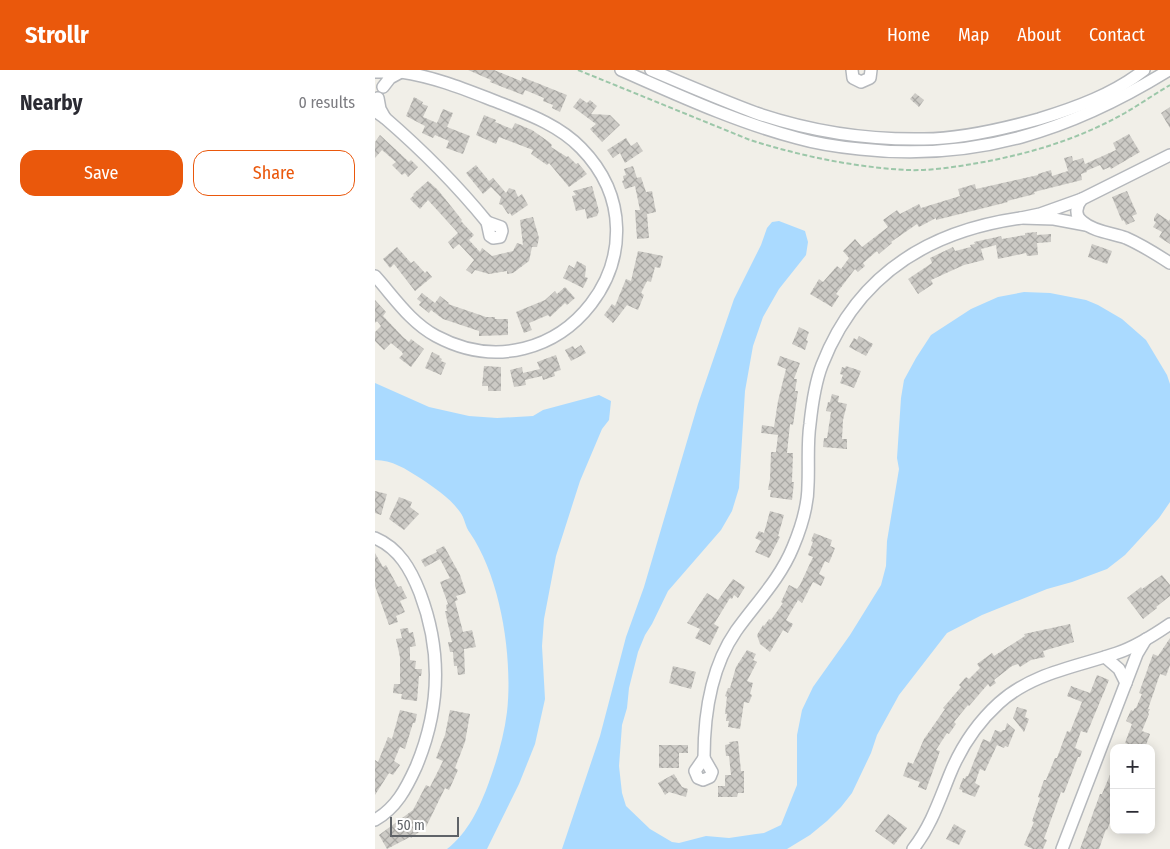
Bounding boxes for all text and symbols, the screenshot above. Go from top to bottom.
text: Strollr [25,21,89,49]
text: Home [887,24,930,46]
text: Map [958,24,989,46]
text: About [1017,24,1061,46]
text: Contact [1089,24,1145,46]
text: Nearby [20,90,82,116]
text: 0 results [298,93,355,112]
button: Save [20,150,183,196]
button: Share [193,150,355,196]
map controls [1110,744,1155,834]
button: + [1110,744,1155,789]
button: − [1110,789,1155,834]
scale bar [390,814,459,837]
text: 50 m [397,817,425,834]

